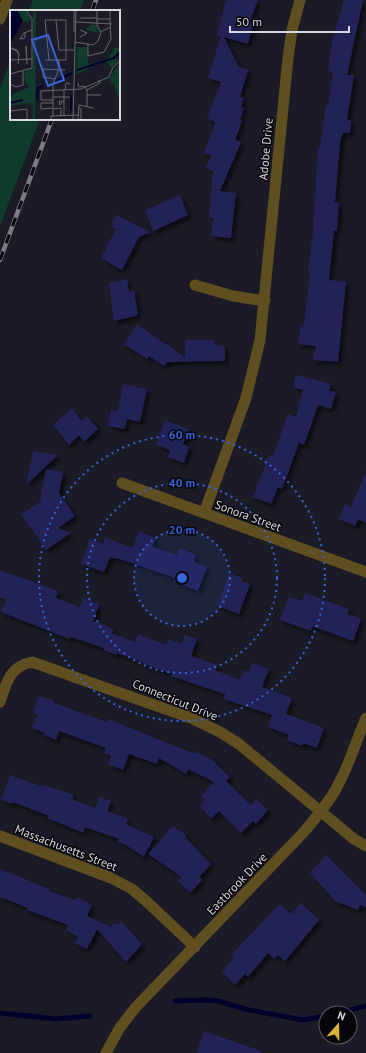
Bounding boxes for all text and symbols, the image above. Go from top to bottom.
scale bar [230,8,349,34]
inset map [10,10,120,120]
text: 50 m [236,14,262,29]
street label: Adobe Drive [255,117,276,181]
text: 60 m [169,427,195,442]
text: 40 m [169,475,195,490]
street label: Sonora Street [213,497,283,534]
text: 20 m [169,522,195,537]
centre of rings [175,571,189,585]
street label: Connecticut Drive [130,676,220,723]
street label: Massachusetts Street [13,821,119,874]
street label: Eastbrook Drive [203,850,270,918]
north arrow [318,1005,358,1045]
text: N [336,1008,347,1023]

